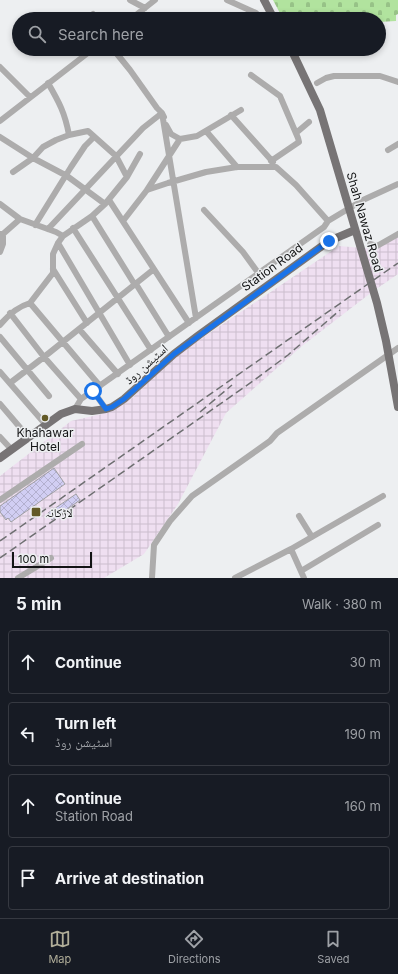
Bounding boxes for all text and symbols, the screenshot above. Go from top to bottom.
search box [12,12,386,56]
icon: search [26,23,48,45]
text: Search here [58,25,144,44]
street label: Shah Nawaz Road [344,170,386,274]
route end [320,232,338,250]
street label: Station Road [239,240,305,294]
street label: اسٹیشن روڈ [121,341,171,387]
route start [84,382,102,400]
marker: Khahawar Hotel [40,413,50,423]
place label: Khahawar Hotel [17,425,74,454]
place label: لاڑکانہ [45,505,73,520]
marker: لاڑکانہ [30,506,42,518]
scale bar [12,550,92,569]
text: 100 m [18,552,49,566]
text: 5 min [16,594,62,614]
text: Walk · 380 m [302,596,382,612]
icon: ahead [17,651,39,673]
text: Continue [55,653,122,672]
text: 30 m [350,654,381,670]
text: Turn left [55,714,116,733]
icon: left [17,723,39,745]
text: 190 m [344,726,381,742]
text: اسٹیشن روڈ [55,734,112,750]
text: Continue [55,789,122,808]
icon: ahead [17,795,39,817]
text: 160 m [344,798,381,814]
text: Station Road [55,808,133,824]
icon: arrive [17,867,39,889]
text: Arrive at destination [55,869,204,888]
tab: Map [48,928,71,966]
tab: Directions [168,928,221,966]
tab: Saved [317,928,350,966]

